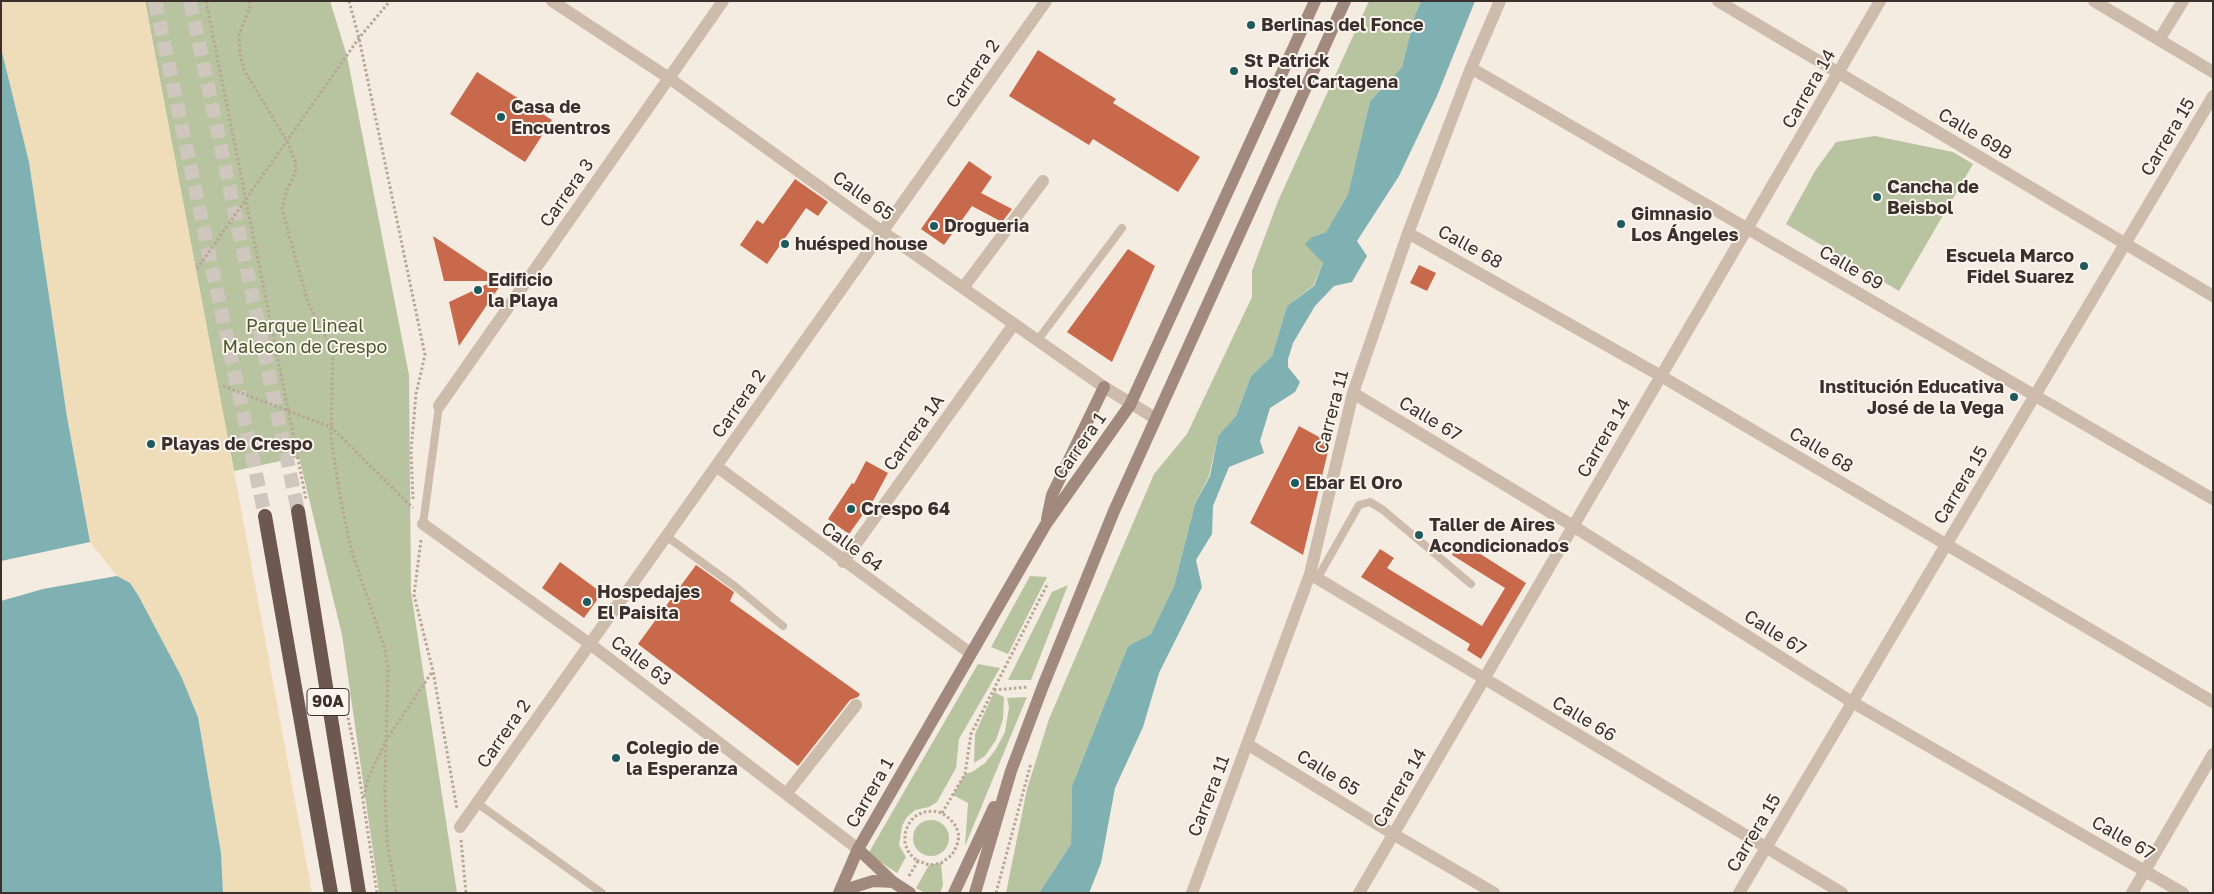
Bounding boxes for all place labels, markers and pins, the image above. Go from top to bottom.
place label: Berlinas del Fonce [1261,14,1424,36]
marker: Berlinas del Fonce [1245,19,1257,31]
place label: St Patrick Hostel Cartagena [1244,50,1398,92]
marker: St Patrick Hostel Cartagena [1228,65,1240,77]
place label: Casa de Encuentros [511,96,611,138]
marker: Casa de Encuentros [495,111,507,123]
place label: Cancha de Beisbol [1887,176,1979,218]
marker: Cancha de Beisbol [1871,191,1883,203]
place label: Gimnasio Los Ángeles [1631,203,1739,245]
place label: Drogueria [944,215,1029,237]
marker: Gimnasio Los Ángeles [1615,218,1627,230]
marker: Drogueria [928,220,940,232]
place label: huésped house [795,233,928,255]
marker: huésped house [779,238,791,250]
place label: Escuela Marco Fidel Suarez [1946,245,2074,288]
marker: Escuela Marco Fidel Suarez [2078,260,2090,272]
place label: Edificio la Playa [488,269,558,312]
marker: Edificio la Playa [472,284,484,296]
place label: Institución Educativa José de la Vega [1819,376,2004,418]
marker: Institución Educativa José de la Vega [2008,391,2020,403]
place label: Playas de Crespo [161,433,313,455]
marker: Playas de Crespo [145,438,157,450]
place label: Ebar El Oro [1305,472,1402,494]
marker: Ebar El Oro [1289,477,1301,489]
place label: Crespo 64 [861,498,950,520]
marker: Crespo 64 [845,503,857,515]
place label: Taller de Aires Acondicionados [1429,514,1569,556]
marker: Taller de Aires Acondicionados [1413,529,1425,541]
place label: Hospedajes El Paisita [597,581,700,624]
marker: Hospedajes El Paisita [581,596,593,608]
place label: Colegio de la Esperanza [626,737,738,780]
marker: Colegio de la Esperanza [610,752,622,764]

